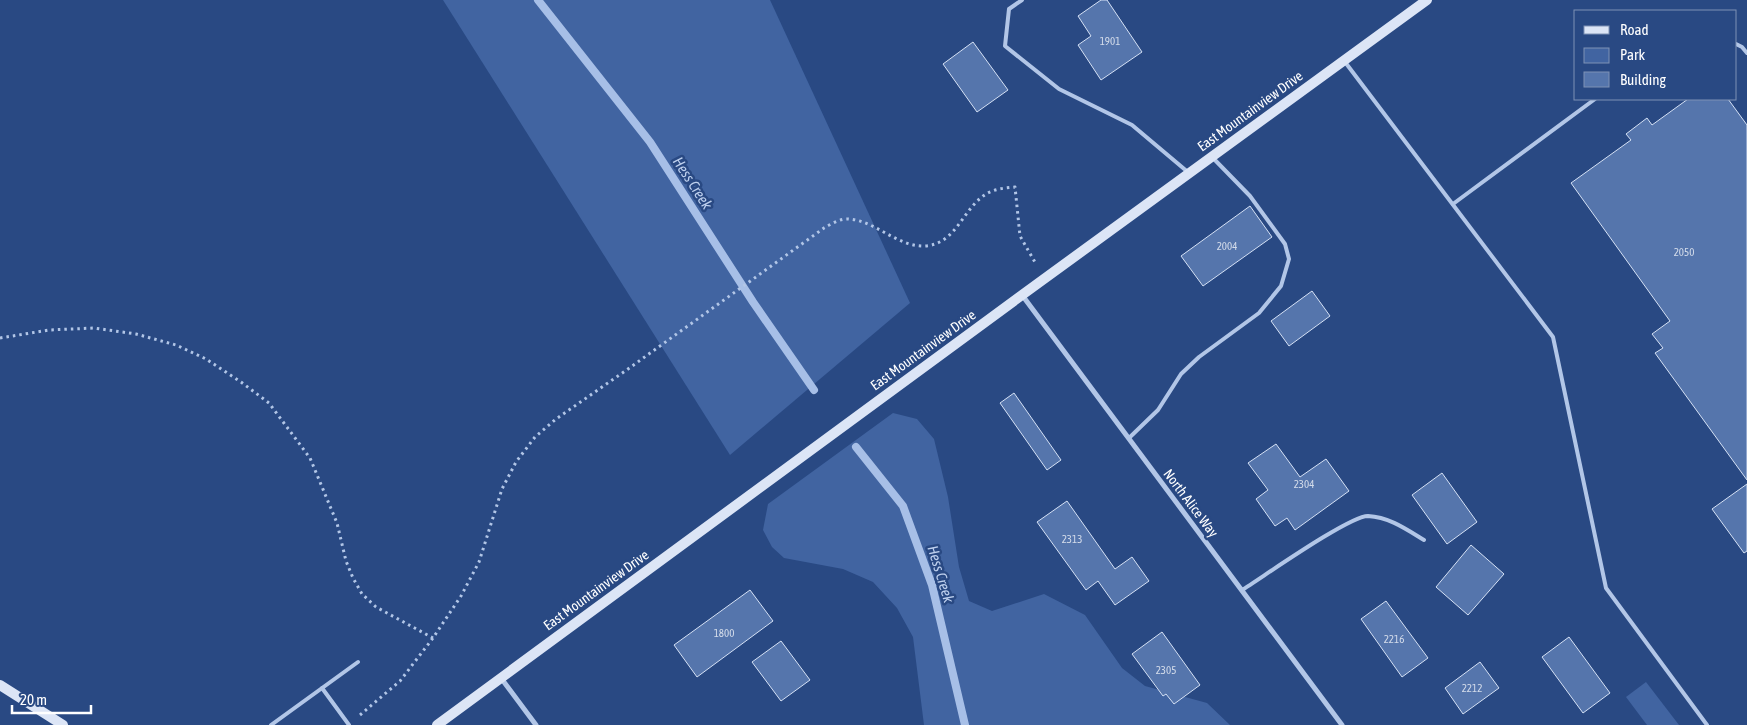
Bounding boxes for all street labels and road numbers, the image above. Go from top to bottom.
street label: East Mountainview Drive [1194,67,1306,155]
street label: East Mountainview Drive [867,306,979,394]
street label: North Alice Way [1160,466,1222,540]
street label: East Mountainview Drive [540,546,652,634]

